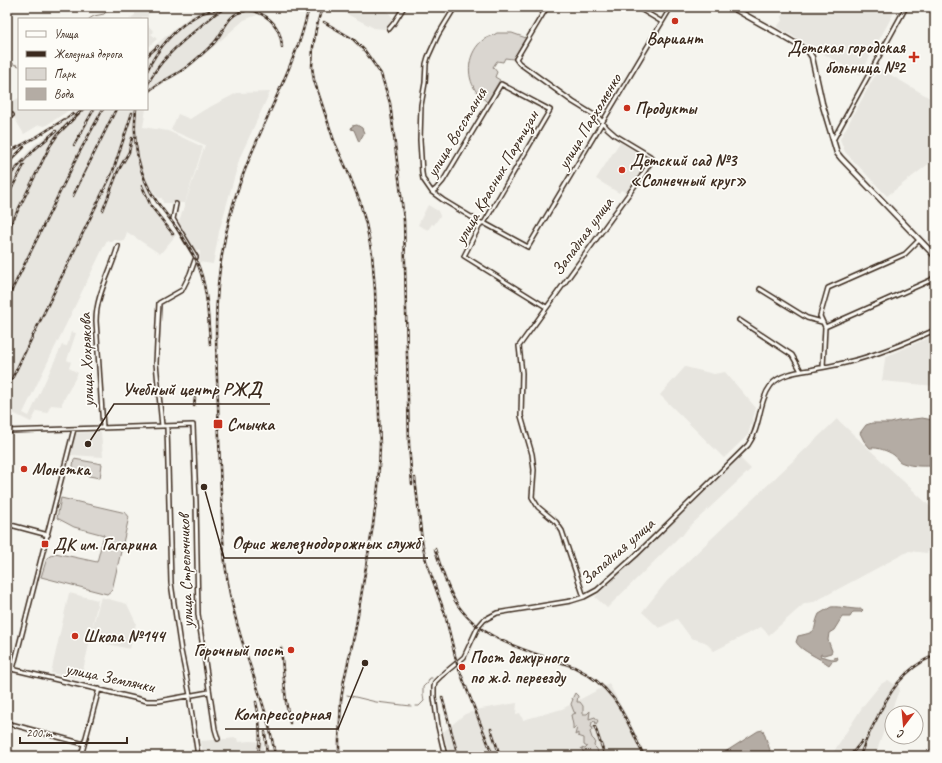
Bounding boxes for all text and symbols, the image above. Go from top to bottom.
marker: Вариант [670,16,680,26]
legend [18,18,148,110]
text: Улица [54,26,79,42]
place label: Вариант [647,28,704,49]
place label: Детская городская больница №2 [788,37,906,78]
text: Железная дорога [54,46,123,62]
marker: Детская городская больница №2 [908,51,920,63]
text: Парк [54,66,77,82]
street label: улица Пархоменко [552,69,627,174]
street label: улица Восстания [421,83,492,182]
text: Вода [54,86,75,102]
place label: Продукты [635,98,698,119]
marker: Продукты [622,103,632,113]
street label: улица Красных Партизан [449,106,545,249]
place label: Детский сад №3 «Солнечный круг» [630,150,746,191]
marker: Детский сад №3 «Солнечный круг» [617,165,627,175]
street label: Западная улица [547,192,619,280]
street label: улица Хохрякова [74,311,99,408]
callout: Учебный центр РЖД [114,374,270,404]
text: Учебный центр РЖД [122,378,263,400]
place label: Смычка [227,414,275,435]
marker: Смычка [212,418,224,430]
place label: Монетка [32,459,91,480]
marker: Монетка [19,464,29,474]
street label: улица Стрелочников [173,510,198,629]
street label: Западная улица [576,512,660,589]
callout: Офис железнодорожных служб [224,528,428,558]
text: Офис железнодорожных служб [232,532,423,555]
place label: ДК им. Гагарина [53,534,157,555]
marker: ДК им. Гагарина [40,539,50,549]
place label: Школа №144 [83,626,167,647]
marker: Школа №144 [70,631,80,641]
place label: Горочный пост [194,640,284,661]
marker: Горочный пост [286,645,296,655]
place label: Пост дежурного по ж.д. переезду [470,647,571,688]
street label: улица Землячки [63,658,158,698]
marker: Пост дежурного по ж.д. переезду [457,662,467,672]
callout: Компрессорная [225,699,338,729]
text: Компрессорная [234,703,332,725]
north arrow [884,705,924,745]
scale bar [20,719,127,745]
text: 200 m [26,725,53,741]
text: С [895,727,906,742]

